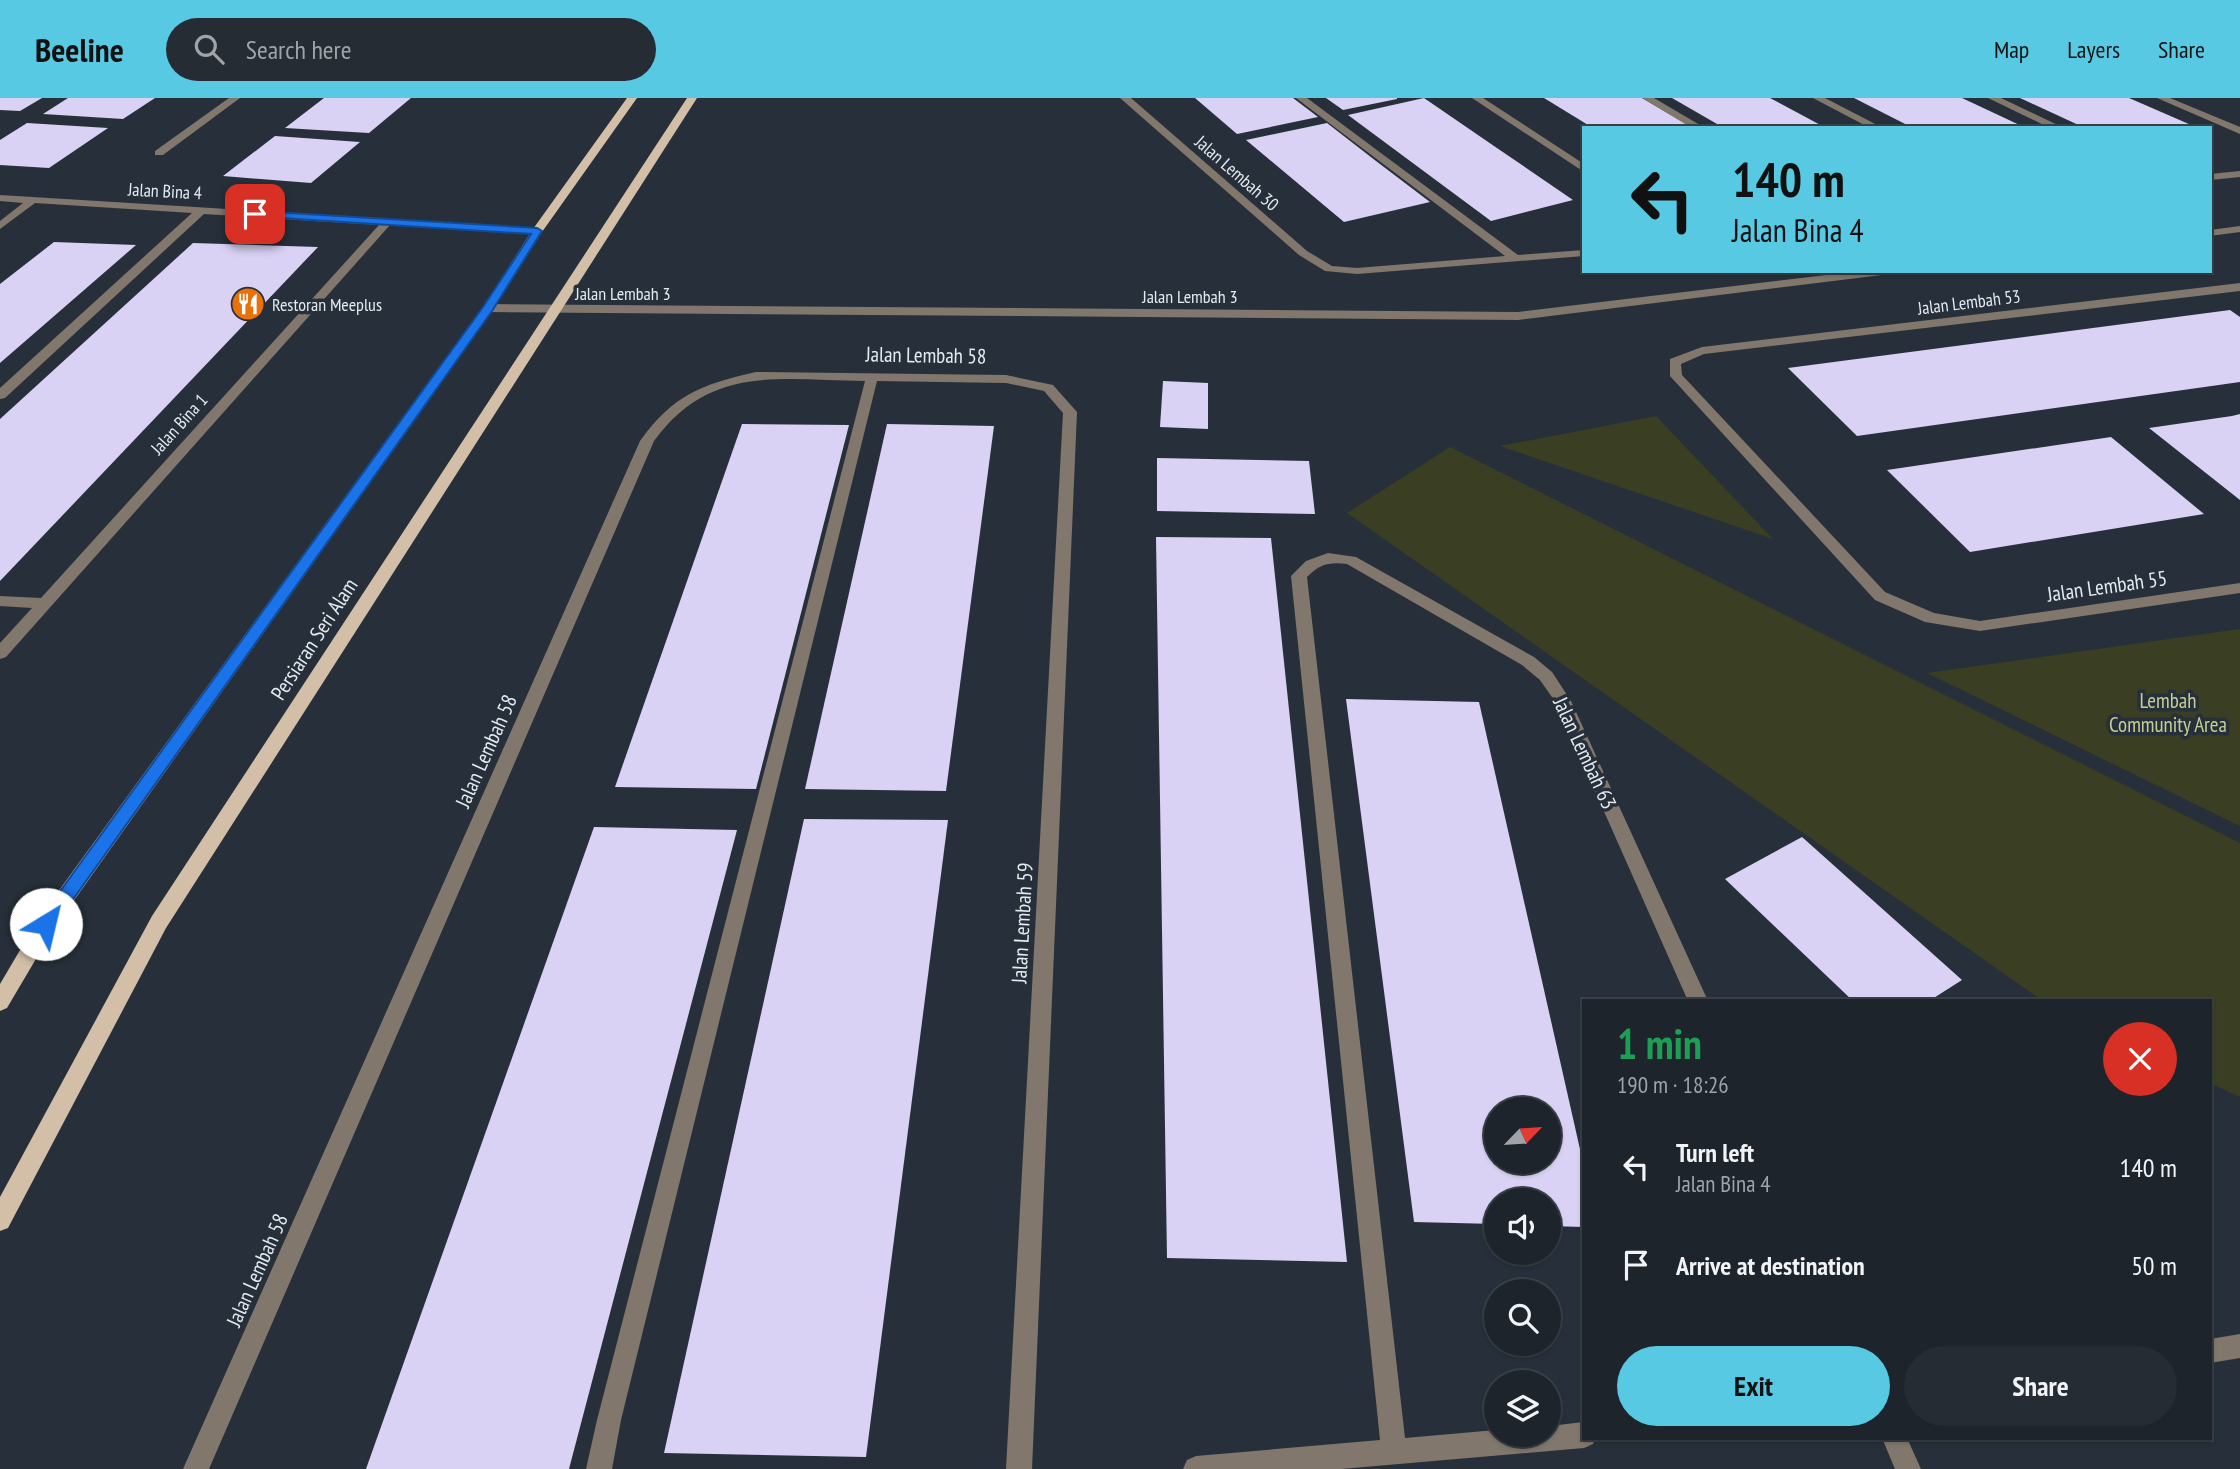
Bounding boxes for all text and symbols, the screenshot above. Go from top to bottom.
search box [166,18,656,81]
text: Beeline [35,28,124,71]
icon: search [190,30,228,68]
text: Search here [246,33,351,66]
text: Map [1994,34,2029,65]
text: Layers [2067,34,2120,65]
text: Share [2158,34,2205,65]
street label: Jalan Lembah 30 [1190,130,1284,216]
text: 140 m [1732,147,1845,211]
icon: left [1617,154,1708,245]
street label: Jalan Bina 4 [126,178,203,204]
pin [225,184,285,244]
icon: arrive [236,195,274,233]
text: Jalan Bina 4 [1732,209,1864,251]
street label: Jalan Lembah 3 [574,282,671,305]
street label: Jalan Lembah 53 [1915,284,2022,320]
restaurant icon: Restoran Meeplus [229,285,267,323]
street label: Jalan Lembah 3 [1141,285,1238,308]
place label: Restoran Meeplus [272,293,382,316]
street label: Jalan Lembah 58 [864,340,987,370]
street label: Jalan Bina 1 [145,389,212,460]
street label: Jalan Lembah 55 [2044,564,2169,608]
street label: Persiaran Seri Alam [265,573,363,705]
park label: Lembah Community Area [2109,687,2227,738]
street label: Jalan Lembah 58 [449,690,523,813]
street label: Jalan Lembah 63 [1547,692,1623,813]
street label: Jalan Lembah 59 [1005,862,1039,985]
position arrow [9,887,83,961]
text: 1 min [1617,1016,1702,1071]
button: close [2103,1022,2177,1096]
text: 190 m · 18:26 [1617,1070,1729,1099]
north arrow [1484,1097,1561,1174]
map controls [1484,1097,1561,1447]
text: Turn left [1676,1136,1754,1169]
icon: left [1617,1148,1655,1186]
text: 140 m [2119,1151,2177,1184]
text: Jalan Bina 4 [1676,1169,1771,1198]
button: sound [1484,1188,1561,1265]
street label: Jalan Lembah 58 [220,1209,294,1332]
icon: arrive [1617,1246,1655,1284]
text: Arrive at destination [1676,1249,1865,1282]
text: 50 m [2131,1249,2177,1282]
button: search [1484,1279,1561,1356]
button: Exit [1617,1346,1890,1426]
button: Share [1904,1346,2177,1426]
button: layers [1484,1370,1561,1447]

